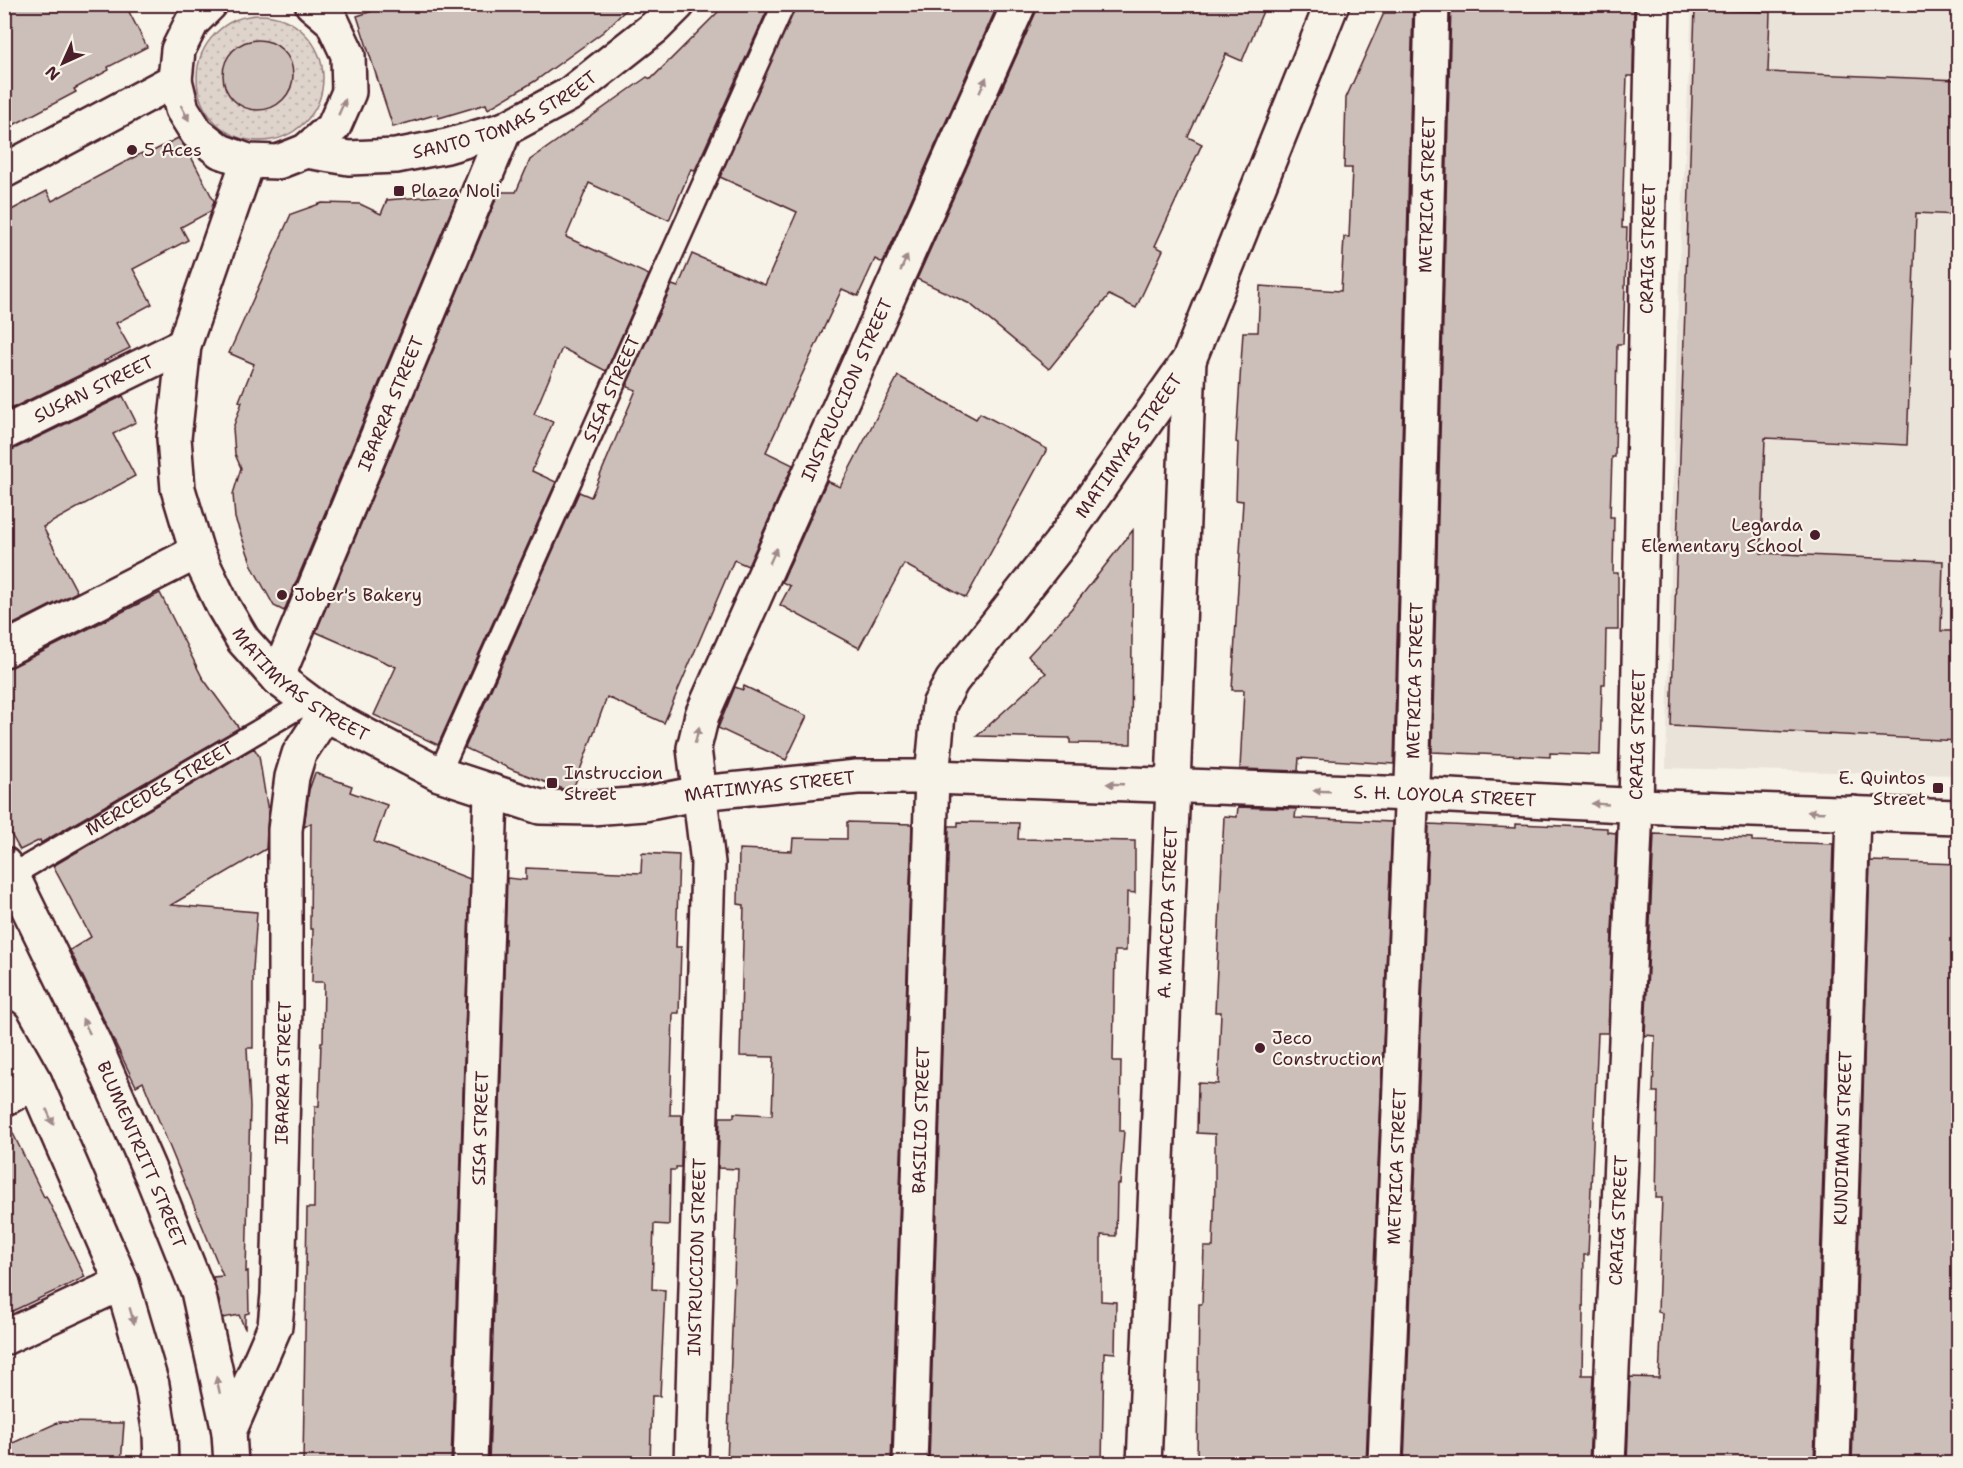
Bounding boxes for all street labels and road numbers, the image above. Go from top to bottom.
street label: SANTO TOMAS STREET [411,65,602,164]
street label: METRICA STREET [1413,116,1441,273]
street label: CRAIG STREET [1634,183,1661,314]
street label: INSTRUCCION STREET [796,294,898,485]
street label: SISA STREET [577,332,646,446]
street label: IBARRA STREET [352,333,430,475]
street label: SUSAN STREET [30,350,158,429]
street label: MATIMYAS STREET [1070,369,1188,523]
street label: METRICA STREET [1401,602,1429,759]
street label: MATIMYAS STREET [226,623,373,747]
street label: CRAIG STREET [1624,669,1651,800]
street label: MERCEDES STREET [81,736,238,841]
street label: MATIMYAS STREET [682,765,856,808]
street label: S. H. LOYOLA STREET [1353,780,1537,812]
street label: A. MACEDA STREET [1152,826,1183,999]
street label: IBARRA STREET [270,1001,297,1145]
street label: BASILIO STREET [907,1046,935,1194]
street label: KUNDIMAN STREET [1828,1050,1858,1226]
street label: BLUMENTRITT STREET [91,1057,192,1252]
street label: SISA STREET [467,1070,494,1186]
street label: METRICA STREET [1382,1087,1412,1245]
street label: CRAIG STREET [1604,1154,1633,1286]
street label: INSTRUCCION STREET [682,1158,712,1356]

